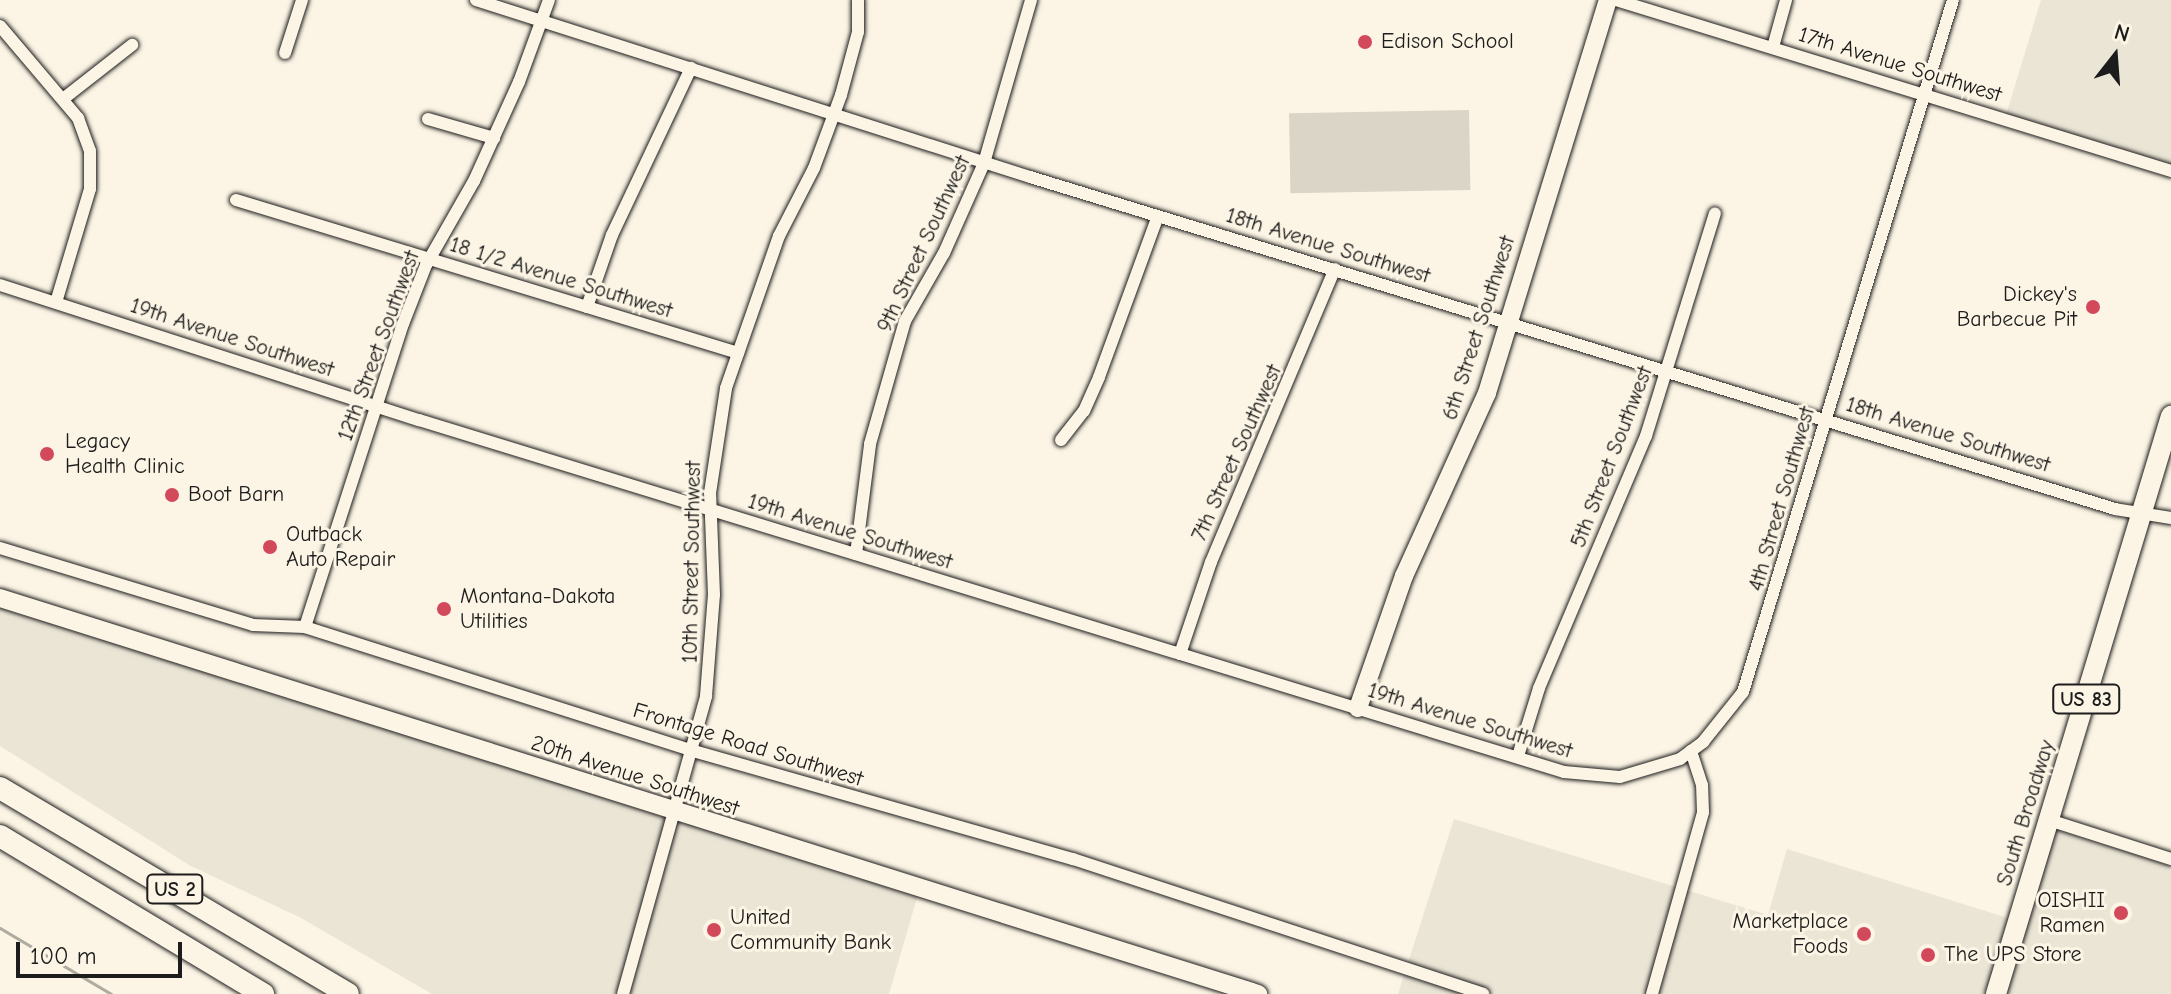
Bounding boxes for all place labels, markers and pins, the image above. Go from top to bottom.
place label: Edison School [1381,29,1514,55]
marker: Edison School [1356,33,1374,51]
place label: Dickey's Barbecue Pit [1957,281,2077,332]
marker: Dickey's Barbecue Pit [2084,298,2102,316]
place label: Legacy Health Clinic [65,428,185,480]
marker: Legacy Health Clinic [36,443,58,465]
place label: Boot Barn [188,482,284,508]
marker: Boot Barn [163,486,181,504]
place label: Outback Auto Repair [286,521,395,572]
marker: Outback Auto Repair [261,538,279,556]
place label: Montana-Dakota Utilities [460,583,615,634]
marker: Montana-Dakota Utilities [435,600,453,618]
place label: OISHII Ramen [2038,887,2105,938]
place label: United Community Bank [730,904,891,956]
marker: OISHII Ramen [2112,904,2130,922]
place label: Marketplace Foods [1733,908,1848,960]
marker: United Community Bank [705,921,723,939]
marker: Marketplace Foods [1855,925,1873,943]
place label: The UPS Store [1944,942,2081,968]
marker: The UPS Store [1919,946,1937,964]

